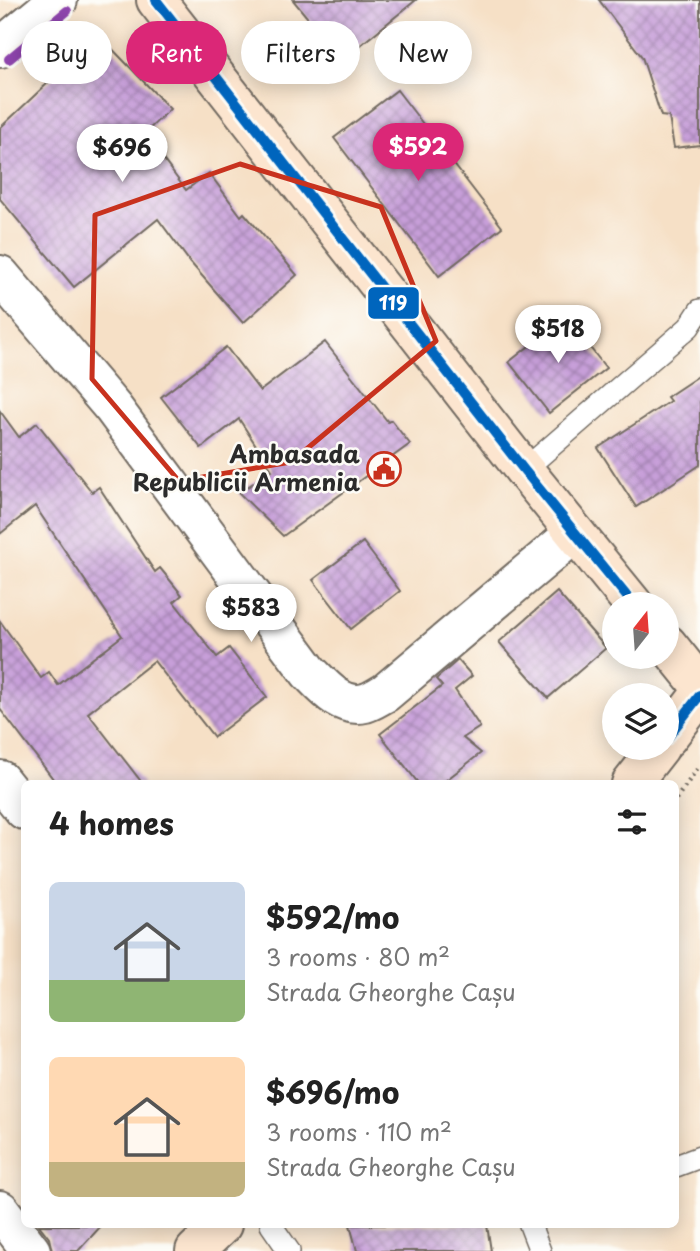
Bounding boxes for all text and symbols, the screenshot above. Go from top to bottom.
chip: Buy [21,21,112,84]
chip: Rent [126,21,227,84]
chip: Filters [241,21,360,84]
chip: New [374,21,472,84]
pin: $696 [81,124,163,184]
pin: $592 [377,124,459,183]
text: $592 [389,128,447,163]
text: $696 [93,129,151,164]
line badge: 119 [367,286,420,320]
text: 119 [379,288,407,316]
pin: $518 [517,306,599,365]
text: $518 [531,310,585,345]
place label: Ambasada Republicii Armenia [133,435,361,499]
public building icon: Ambasada Republicii Armenia [365,450,403,488]
pin: $583 [210,584,292,644]
text: $583 [222,589,280,624]
north arrow [602,592,679,668]
map controls [602,592,679,760]
button: layers [602,683,679,760]
text: 4 homes [49,800,174,845]
icon: filters [613,803,651,841]
text: $592/mo [266,894,399,939]
icon: home [105,910,189,994]
text: 3 rooms · 80 m² [266,939,450,974]
text: Strada Gheorghe Cașu [266,974,516,1009]
text: $696/mo [266,1069,400,1114]
icon: home [105,1085,189,1169]
text: 3 rooms · 110 m² [266,1114,452,1149]
text: Strada Gheorghe Cașu [266,1149,516,1184]

